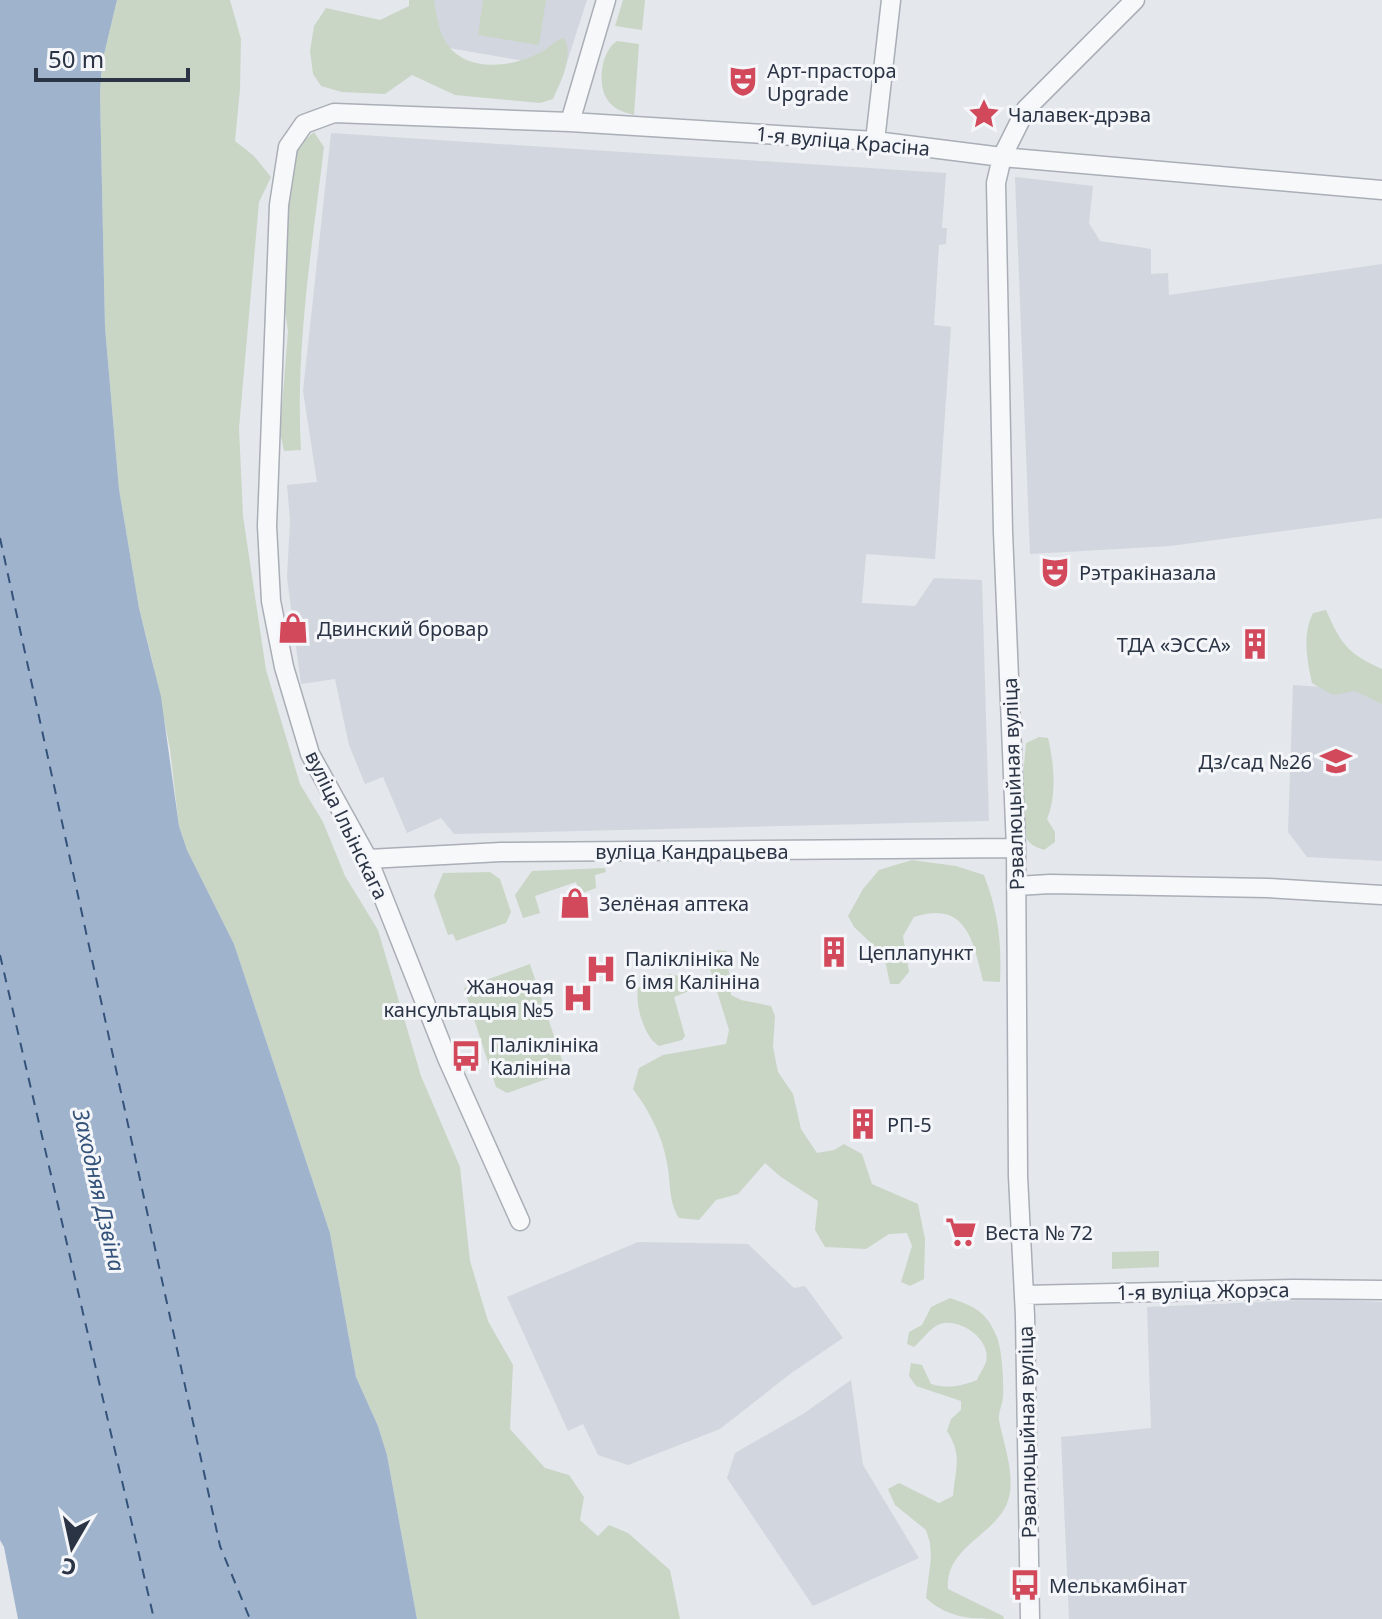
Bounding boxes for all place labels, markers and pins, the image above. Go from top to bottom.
place label: Арт-прастора Upgrade [767,57,897,107]
theatre icon: Арт-прастора Upgrade [726,64,760,98]
place icon: Чалавек-дрэва [967,97,1001,131]
place label: Чалавек-дрэва [1008,101,1151,128]
theatre icon: Рэтракіназала [1038,555,1072,589]
place label: Рэтракіназала [1079,559,1216,586]
shop icon: Двинский бровар [276,611,310,645]
place label: Двинский бровар [317,615,489,642]
building icon: ТДА «ЭССА» [1238,627,1272,661]
place label: ТДА «ЭССА» [1117,631,1231,658]
school or university icon: Дз/сад №26 [1319,744,1353,778]
place label: Дз/сад №26 [1199,748,1312,775]
shop icon: Зелёная аптека [558,886,592,920]
place label: Зелёная аптека [599,890,749,917]
building icon: Цеплапункт [817,935,851,969]
place label: Цеплапункт [858,939,973,966]
place label: Паліклініка № 6 імя Калініна [625,945,760,995]
hospital icon: Паліклініка № 6 імя Калініна [584,952,618,986]
place label: Жаночая кансультацыя №5 [383,973,554,1023]
hospital icon: Жаночая кансультацыя №5 [561,981,595,1015]
place label: Паліклініка Калініна [490,1031,599,1081]
bus stop icon: Паліклініка Калініна [449,1039,483,1073]
building icon: РП-5 [846,1107,880,1141]
place label: РП-5 [887,1111,932,1138]
supermarket icon: Веста № 72 [944,1215,978,1249]
place label: Веста № 72 [985,1219,1093,1246]
bus stop icon: Мелькамбінат [1008,1568,1042,1602]
place label: Мелькамбінат [1049,1572,1187,1599]

